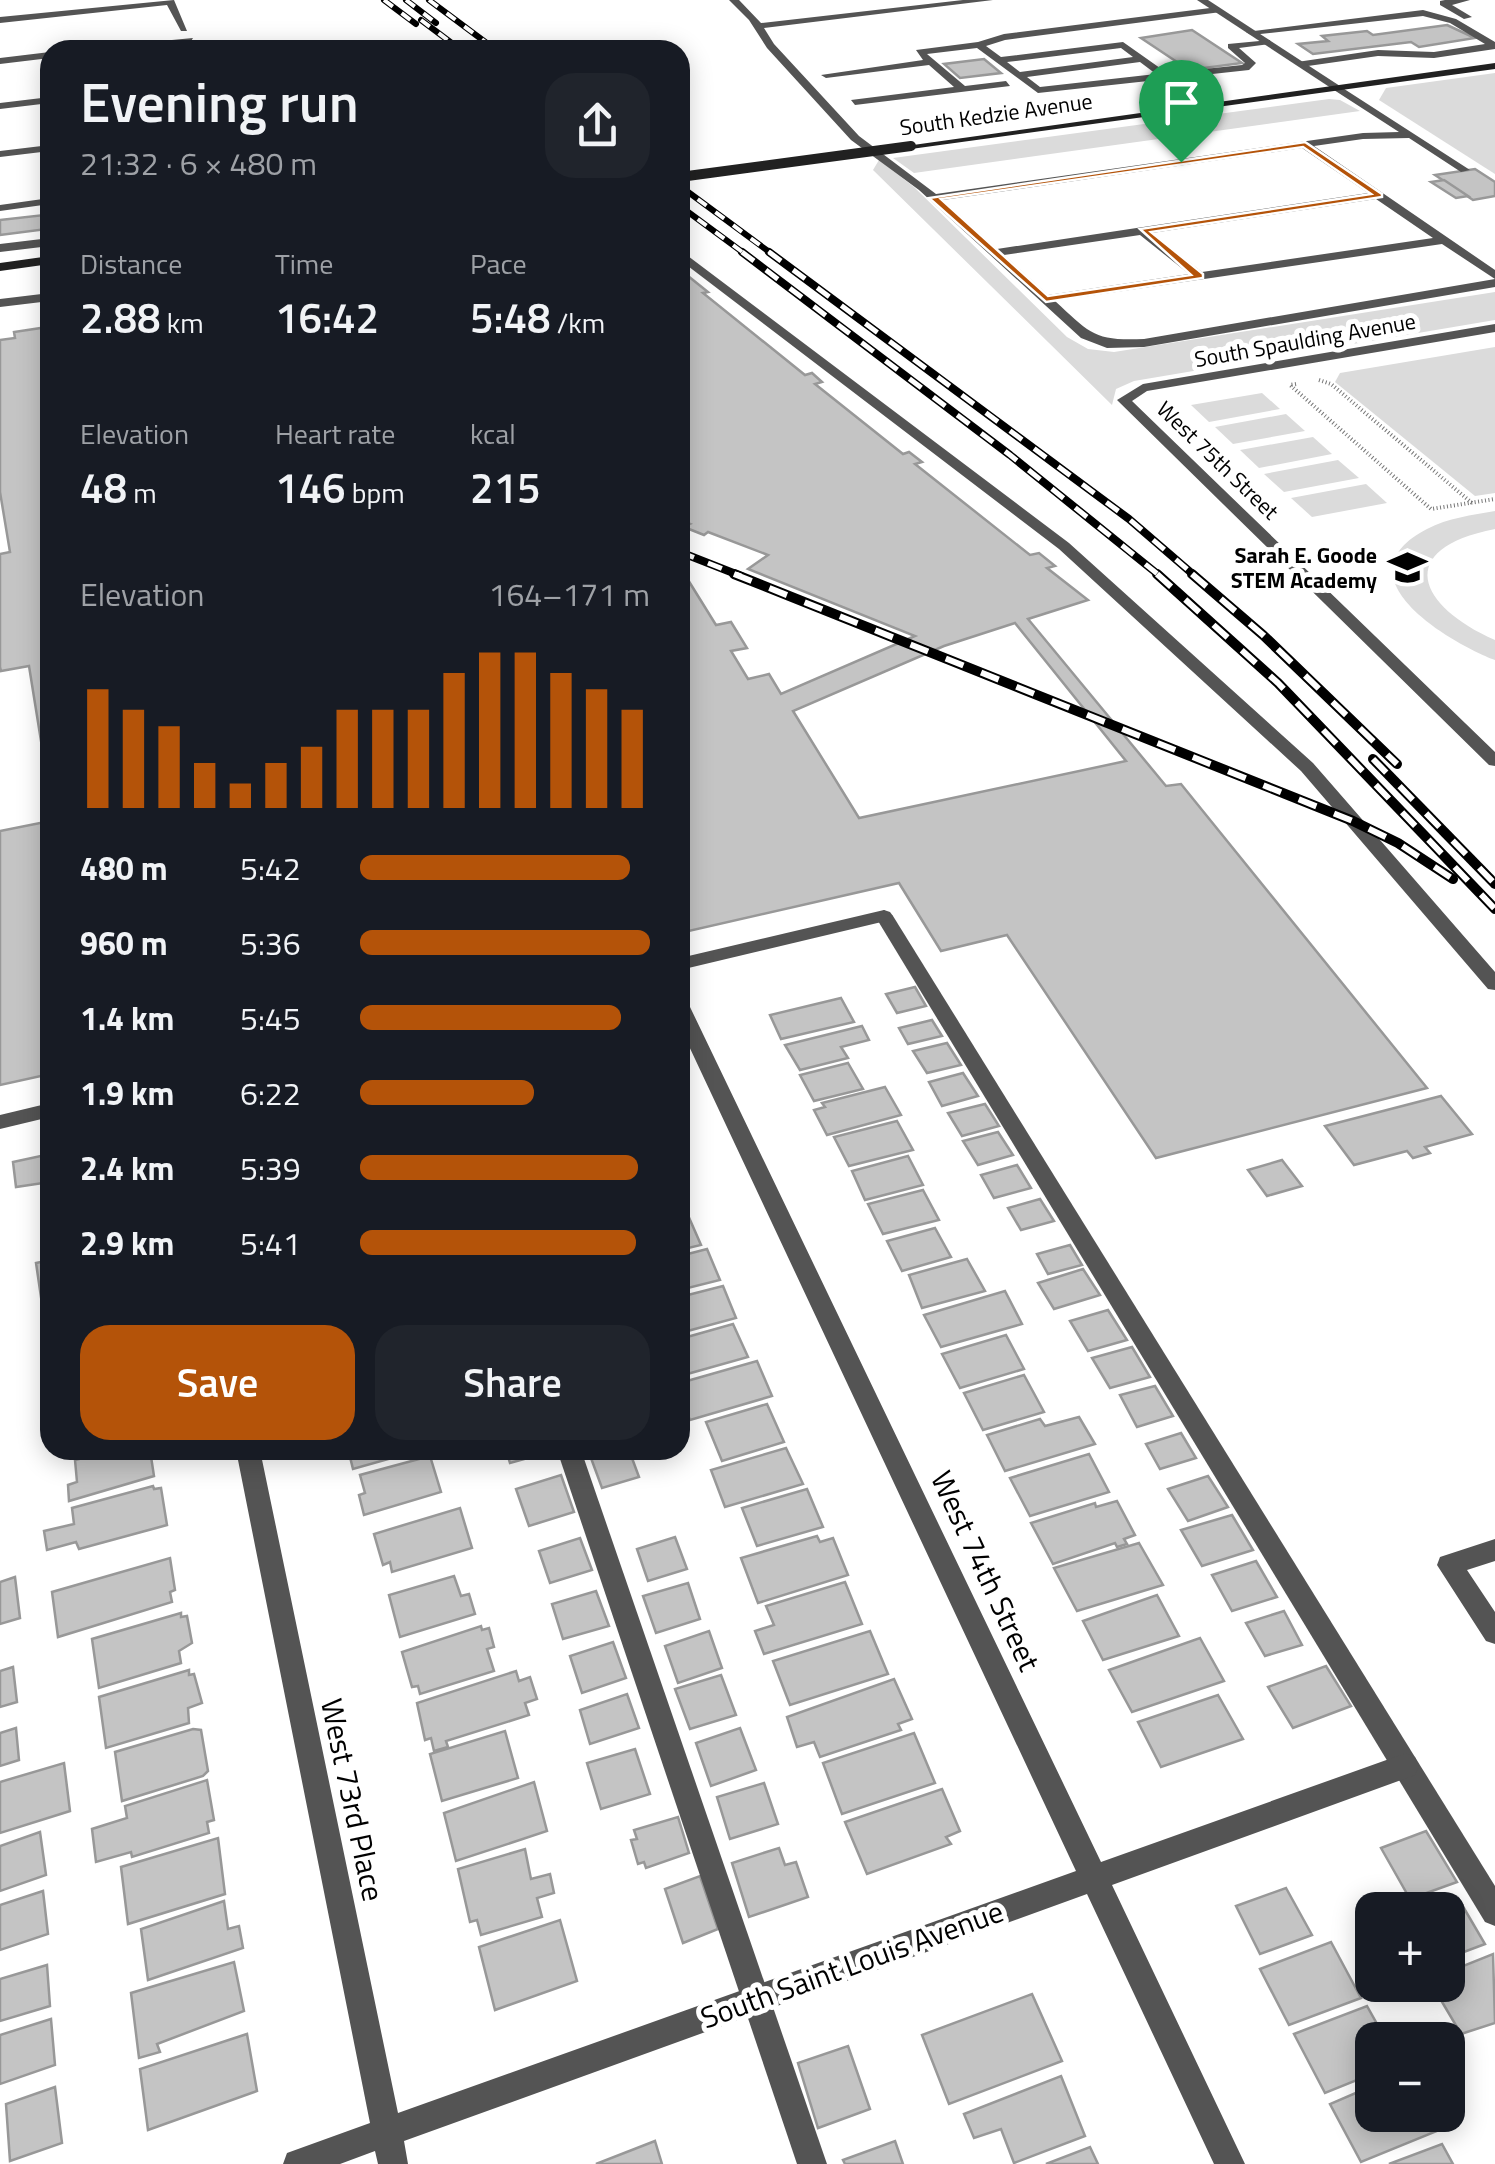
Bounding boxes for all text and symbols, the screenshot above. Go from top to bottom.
text: Evening run [80,60,359,143]
pin [1139,60,1224,163]
button: share [545,73,650,178]
icon: arrive [1154,75,1209,130]
street label: South Kedzie Avenue [898,84,1094,144]
text: 21:32 · 6 × 480 m [80,139,317,187]
text: Distance [80,242,182,285]
text: Time [275,242,333,285]
text: Pace [470,242,527,285]
text: 2.88 [80,285,161,349]
text: 16:42 [275,285,379,349]
text: 5:48 [470,285,551,349]
text: km [161,301,204,344]
text: /km [551,301,605,344]
street label: South Spaulding Avenue [1192,304,1418,376]
street label: West 75th Street [1149,393,1287,528]
text: Elevation [80,412,189,455]
text: Heart rate [275,412,395,455]
text: kcal [470,412,516,455]
text: 48 [80,455,127,519]
text: 146 [275,455,346,519]
text: 215 [470,455,541,519]
text: m [127,471,157,514]
text: bpm [346,471,405,514]
place label: Sarah E. Goode STEM Academy [1231,538,1377,597]
school or university icon: Sarah E. Goode STEM Academy [1386,547,1428,589]
text: Elevation [80,570,204,618]
text: 164–171 m [488,570,650,618]
text: 480 m [80,844,168,892]
text: 5:42 [240,844,301,892]
text: 960 m [80,919,168,967]
text: 5:36 [240,919,301,967]
text: 1.4 km [80,994,174,1042]
text: 5:45 [240,994,301,1042]
text: 1.9 km [80,1069,174,1117]
text: 6:22 [240,1069,301,1117]
text: 2.4 km [80,1144,174,1192]
text: 5:39 [240,1144,301,1192]
text: 2.9 km [80,1219,174,1267]
text: 5:41 [240,1219,301,1267]
button: Save [80,1325,355,1440]
button: Share [375,1325,650,1440]
street label: West 74th Street [919,1463,1053,1679]
street label: West 73rd Place [309,1694,397,1905]
street label: South Saint Louis Avenue [694,1888,1010,2040]
map controls [1355,1892,1465,2132]
button: + [1355,1892,1465,2002]
button: − [1355,2022,1465,2132]

